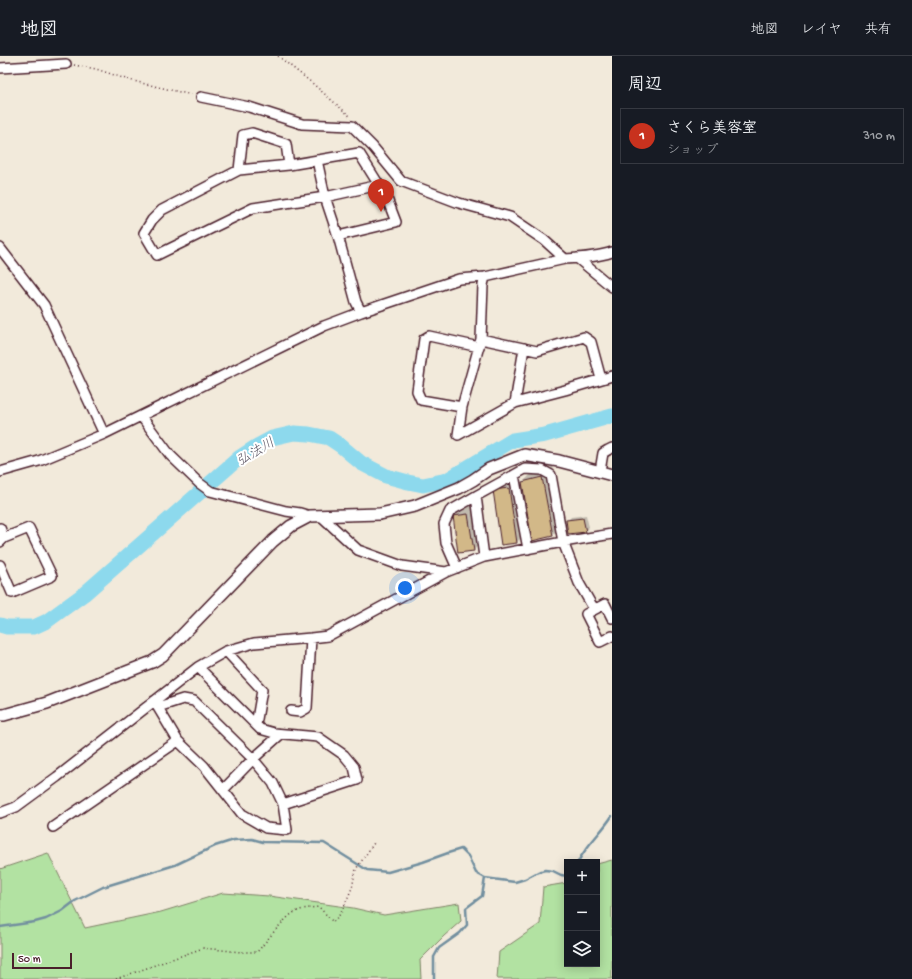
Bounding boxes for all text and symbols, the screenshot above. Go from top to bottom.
text: 地図 [20,20,58,43]
text: 地図 [751,22,779,39]
text: レイヤ [801,22,842,39]
text: 共有 [864,22,892,39]
text: 周辺 [628,76,662,96]
text: さくら美容室 [667,120,757,138]
text: 1 [639,129,645,144]
text: 310 m [863,129,895,144]
text: ショップ [667,143,718,158]
pin: 1 [368,179,394,212]
water label: 弘法川 [234,435,279,471]
your location [395,578,415,598]
map controls [564,859,600,967]
button: + [564,859,600,895]
button: − [564,895,600,931]
button: layers [564,931,600,967]
scale bar [12,951,72,970]
text: 50 m [18,954,40,966]

